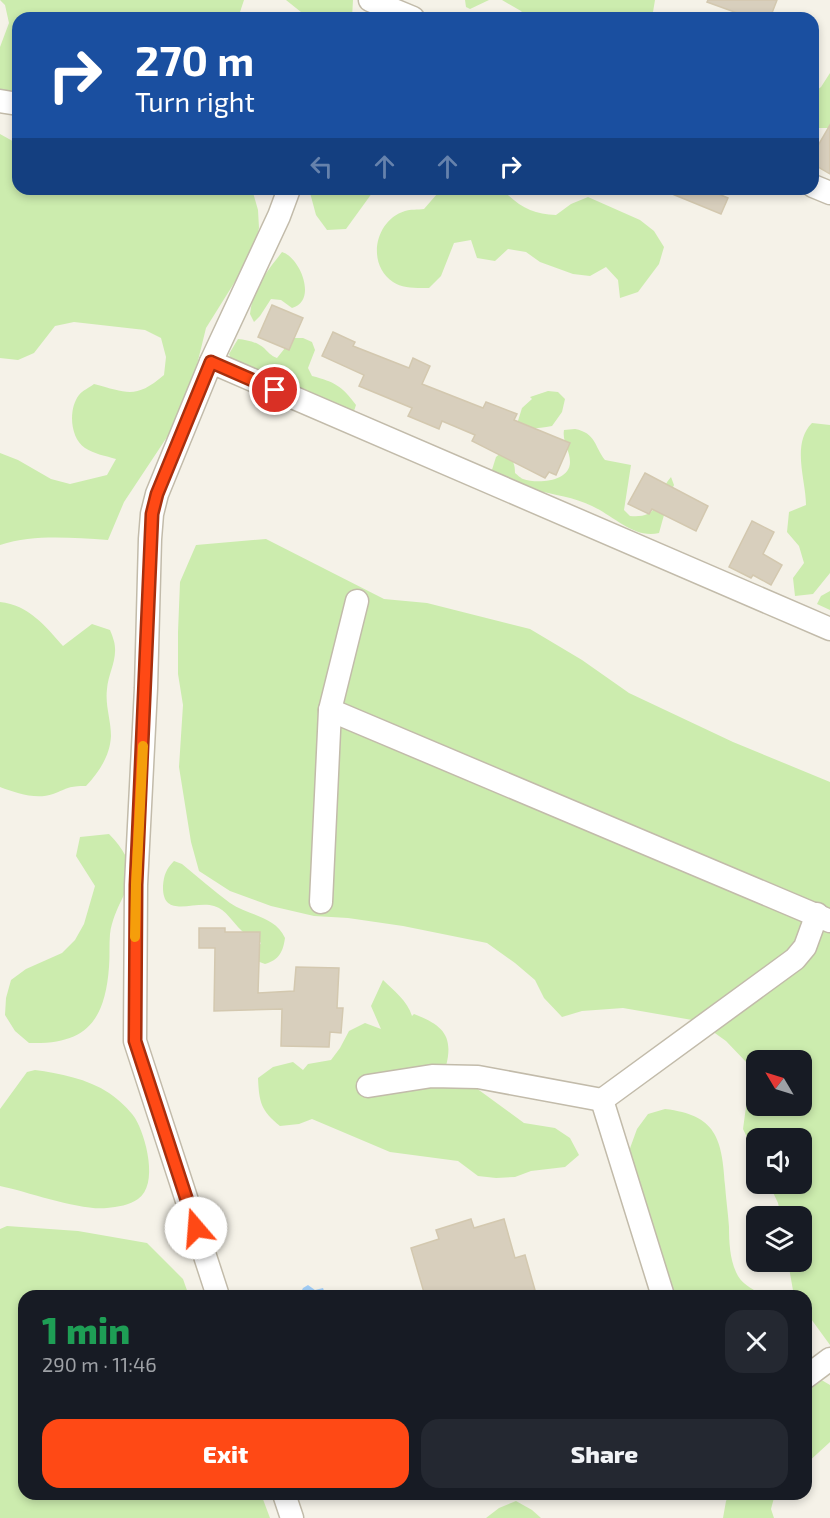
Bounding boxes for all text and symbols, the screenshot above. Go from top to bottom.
text: 270 m [135,34,254,84]
icon: right [36,36,114,114]
text: Turn right [135,85,255,117]
icon: left [305,150,338,183]
icon: ahead [368,150,401,183]
icon: ahead [431,150,464,183]
icon: right [494,150,527,183]
pin [249,364,300,415]
icon: arrive [258,373,291,406]
north arrow [746,1050,812,1116]
map controls [746,1050,812,1272]
button: sound [746,1128,812,1194]
position arrow [164,1196,228,1260]
button: layers [746,1206,812,1272]
text: 1 min [42,1308,130,1351]
button: close [725,1310,788,1373]
text: 290 m · 11:46 [42,1352,157,1376]
button: Exit [42,1419,409,1488]
button: Share [421,1419,788,1488]

